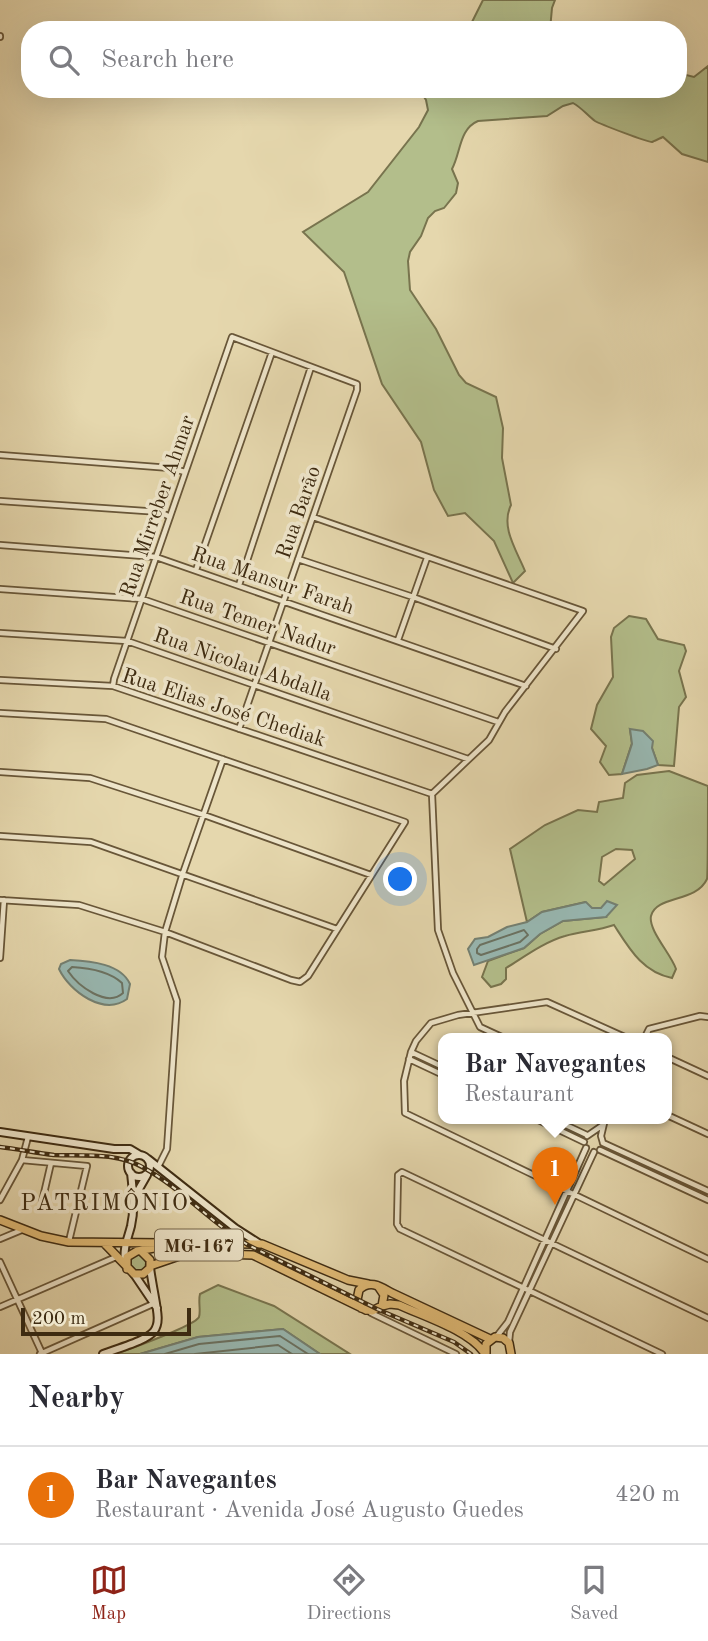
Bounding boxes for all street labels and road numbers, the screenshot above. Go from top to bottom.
street label: Rua Mirreber Ahmar [117,413,200,600]
street label: Rua Barão [274,463,325,562]
street label: Rua Mansur Farah [189,544,356,619]
street label: Rua Temer Nadur [177,587,339,660]
street label: Rua Nicolau Abdalla [151,625,334,706]
street label: Rua Elias José Chediak [119,665,328,751]
road number: MG-167 [155,1230,243,1260]

